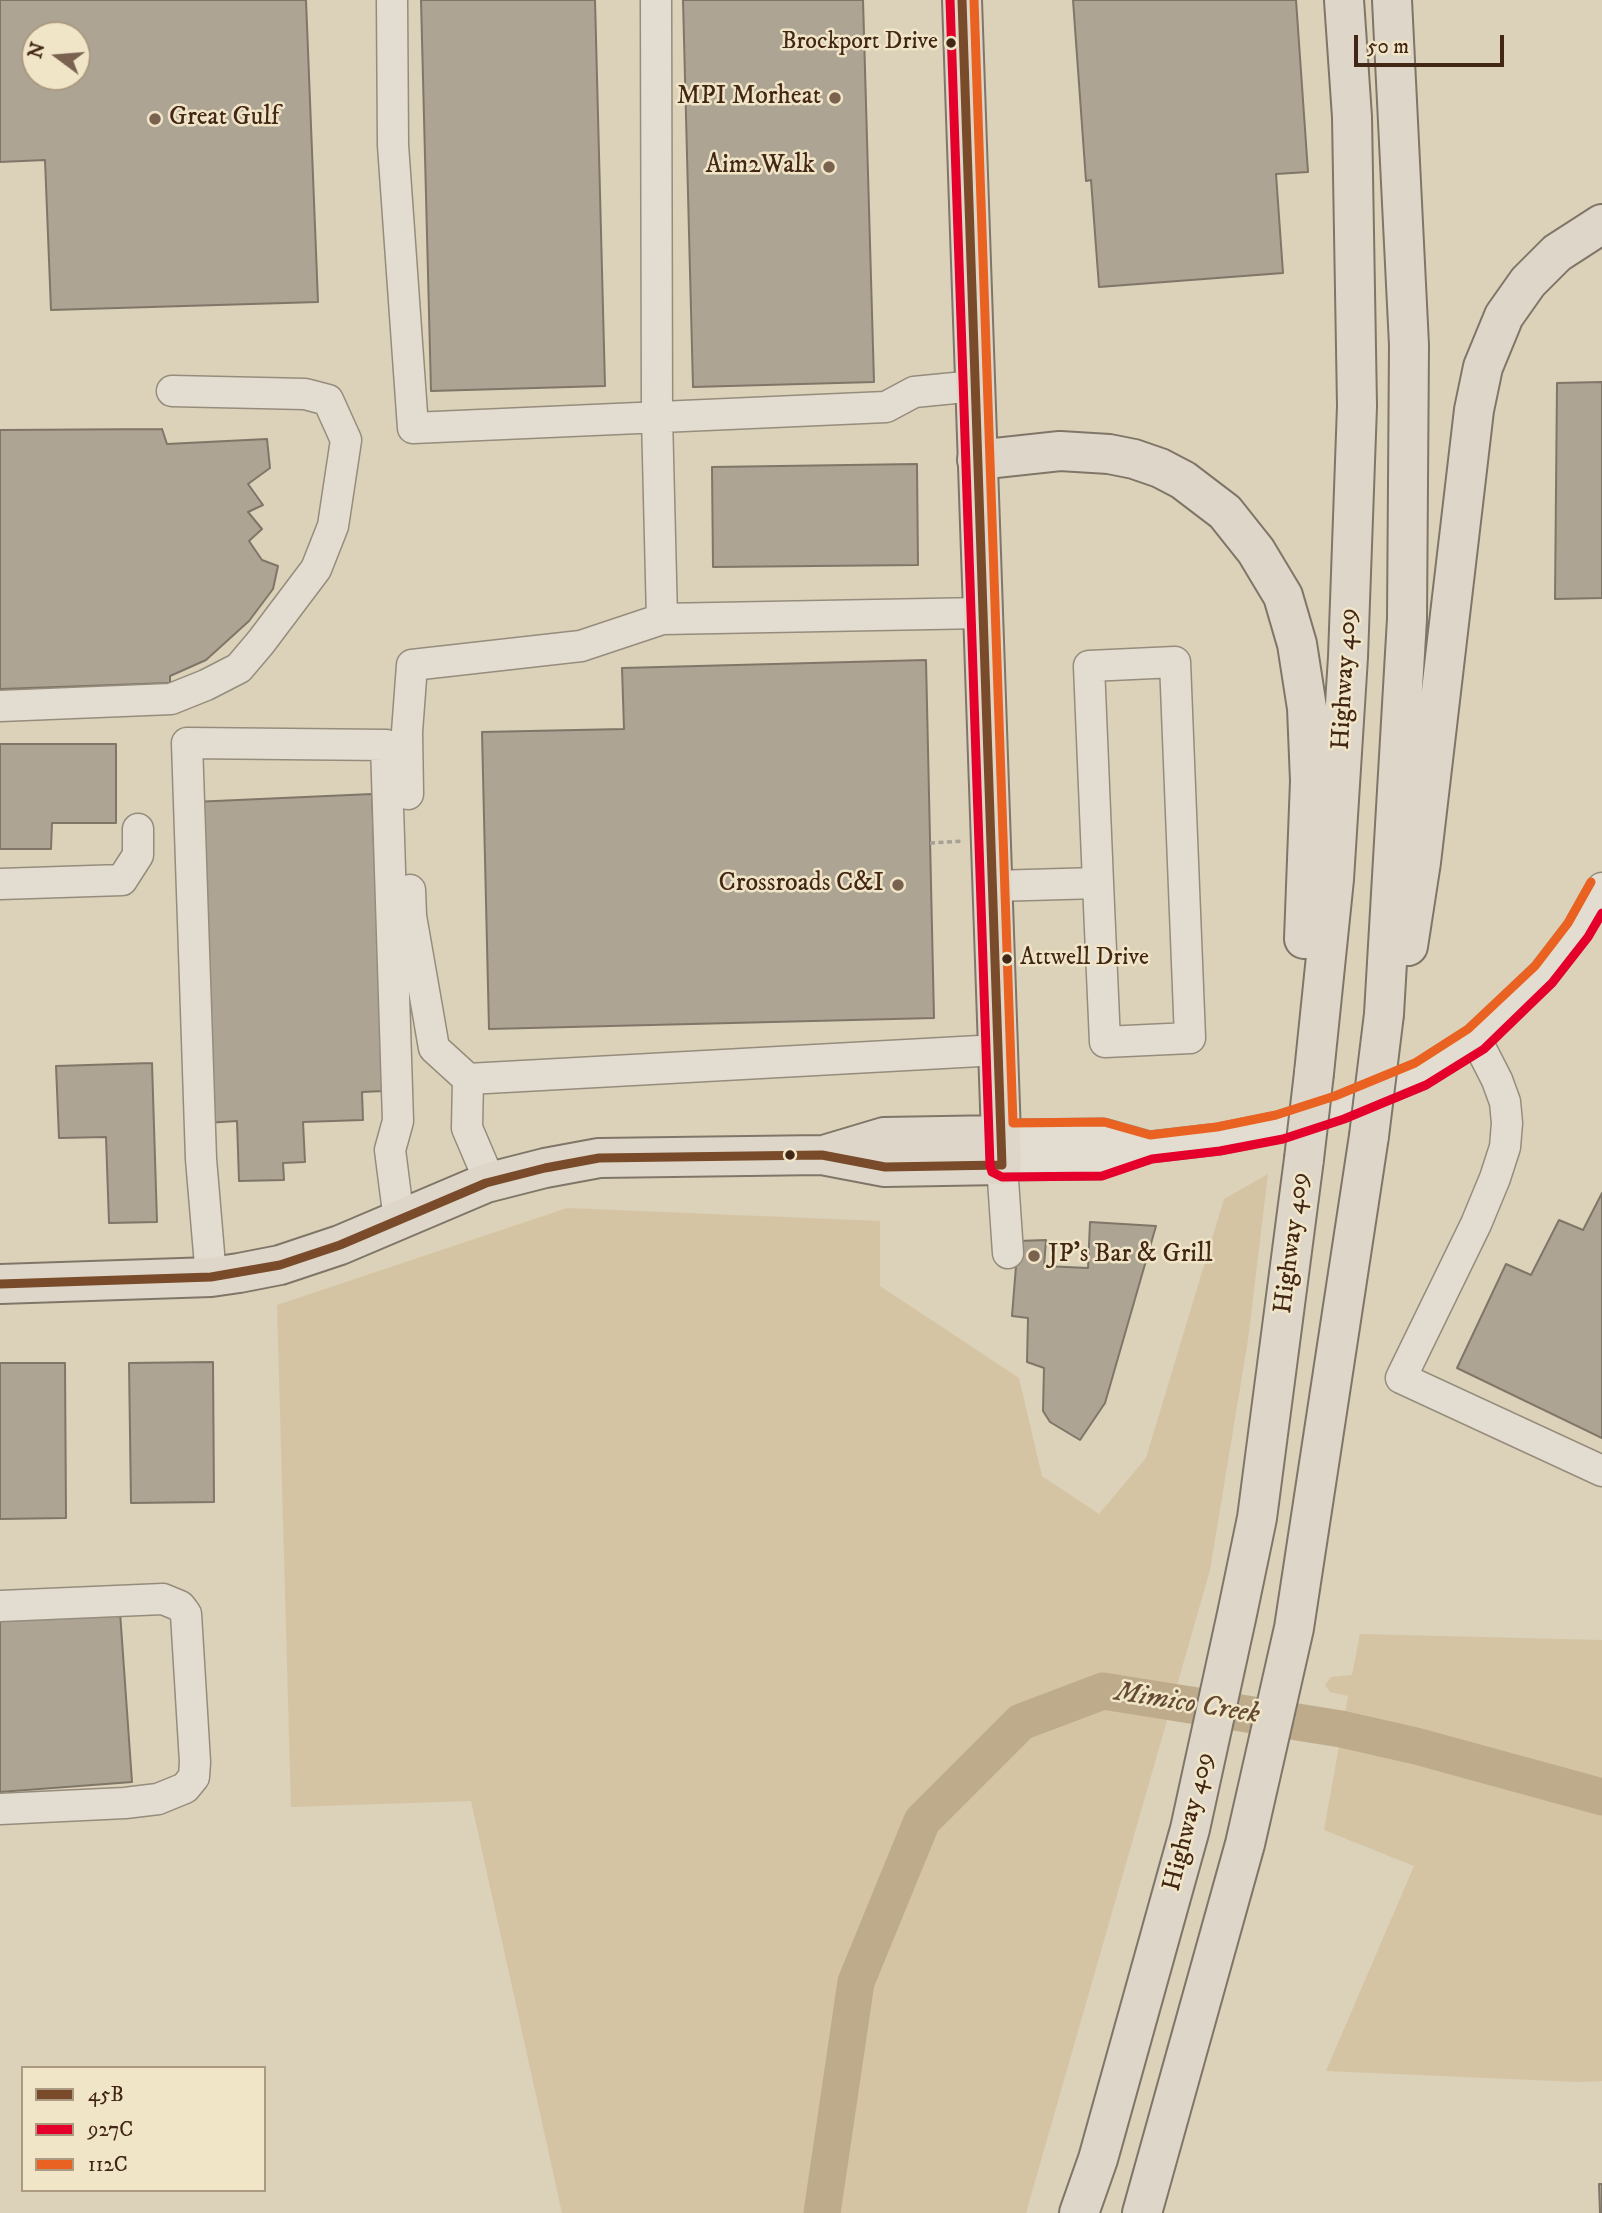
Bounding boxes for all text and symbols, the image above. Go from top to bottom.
north arrow [21,21,91,91]
scale bar [1357,21,1508,65]
place label: Brockport Drive [781,29,938,57]
text: 50 m [1367,34,1409,60]
marker: Brockport Drive [944,36,958,50]
text: N [24,40,50,61]
place label: MPI Morheat [677,82,821,114]
marker: MPI Morheat [827,90,843,106]
place label: Great Gulf [169,103,279,135]
marker: Great Gulf [147,111,163,127]
place label: Aim2Walk [705,151,815,183]
marker: Aim2Walk [821,159,837,175]
street label: Highway 409 [1327,607,1365,751]
place label: Crossroads C&I [719,869,884,901]
marker: Crossroads C&I [890,877,906,893]
place label: Attwell Drive [1020,945,1149,973]
marker: Attwell Drive [1000,952,1014,966]
unlabelled marker [783,1148,797,1162]
street label: Highway 409 [1269,1171,1317,1315]
place label: JP's Bar & Grill [1048,1240,1213,1272]
marker: JP's Bar & Grill [1026,1248,1042,1264]
water label: Mimico Creek [1112,1677,1262,1733]
street label: Highway 409 [1158,1749,1222,1895]
legend [21,2066,266,2192]
text: 45B [88,2082,124,2108]
text: 927C [88,2117,133,2143]
text: 112C [88,2152,128,2178]

